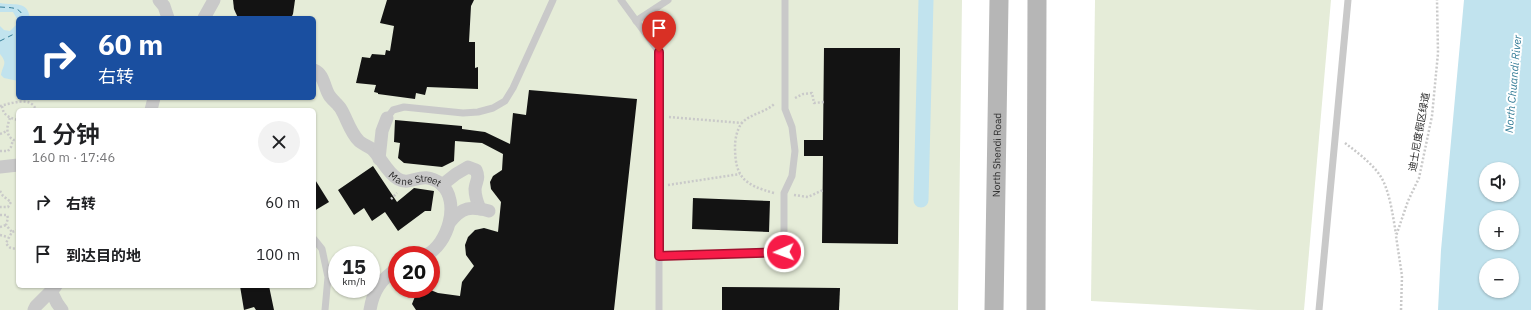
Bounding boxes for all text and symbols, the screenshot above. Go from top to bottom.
pin [642,11,676,52]
icon: arrive [648,17,670,39]
text: 60 m [98,26,163,63]
icon: right [32,32,84,84]
water label: North Chuandi River [1502,34,1524,134]
text: 右转 [98,65,134,88]
street label: 迪士尼度假区绿道 [1406,91,1432,173]
street label: North Shendi Road [989,113,1004,197]
text: 1 分钟 [32,118,100,150]
button: close [258,121,300,163]
text: 160 m · 17:46 [32,149,115,166]
map controls [1479,162,1519,298]
button: sound [1479,162,1519,202]
street label: Mane Street [386,168,445,189]
icon: right [32,191,54,213]
text: 60 m [265,193,300,212]
text: 右转 [66,194,96,213]
button: + [1479,210,1519,250]
position arrow [763,231,805,273]
icon: arrive [32,243,54,265]
text: 100 m [256,245,300,264]
text: 到达目的地 [66,246,141,265]
speed limit sign: 20 [388,246,440,298]
text: 15 [342,253,366,280]
button: − [1479,258,1519,298]
text: km/h [342,275,366,288]

